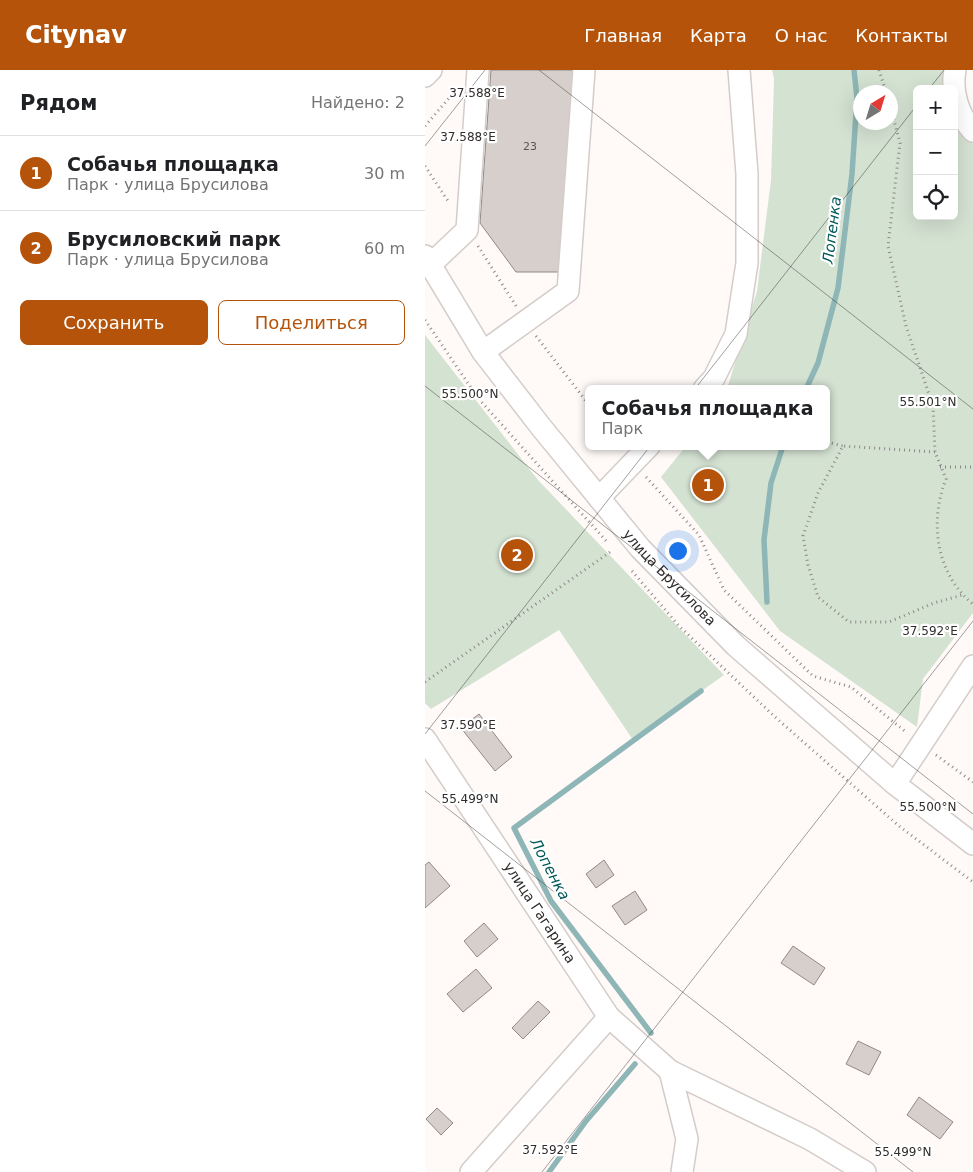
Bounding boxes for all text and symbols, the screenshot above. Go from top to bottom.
text: Citynav [25,21,127,49]
text: Главная [584,25,662,46]
text: Карта [690,25,747,46]
text: О нас [775,25,827,46]
text: Контакты [855,25,948,46]
north arrow [853,85,898,130]
map controls [913,85,958,220]
button: + [913,85,958,130]
text: 37.588°E [449,86,505,100]
text: Рядом [20,91,97,115]
text: Найдено: 2 [311,93,405,112]
text: 37.588°E [440,130,496,144]
button: − [913,130,958,175]
house number: 23 [523,140,537,153]
text: Собачья площадка [67,153,279,175]
text: 1 [30,164,42,183]
text: 30 m [364,164,405,183]
text: Парк · улица Брусилова [67,175,269,194]
button: locate [913,175,958,220]
water label: Лопенка [819,195,845,266]
text: Брусиловский парк [67,228,281,250]
text: 2 [30,239,42,258]
text: 60 m [364,239,405,258]
text: Парк · улица Брусилова [67,250,269,269]
button: Сохранить [20,300,208,345]
button: Поделиться [218,300,405,345]
popup [585,385,830,450]
text: 55.500°N [442,387,498,401]
text: 55.501°N [900,395,956,409]
text: Собачья площадка [602,397,813,419]
text: Парк [602,419,643,438]
pin: 1 [692,466,724,504]
street label: улица Брусилова [620,526,719,629]
pin: 2 [501,536,533,574]
your location [665,538,691,564]
text: 37.592°E [902,624,958,638]
text: 37.590°E [440,718,496,732]
text: 55.499°N [442,792,498,806]
text: 55.500°N [900,800,956,814]
water label: Лопенка [526,834,574,903]
street label: улица Гагарина [501,859,579,966]
text: 37.592°E [522,1143,578,1157]
text: 55.499°N [875,1145,931,1159]

